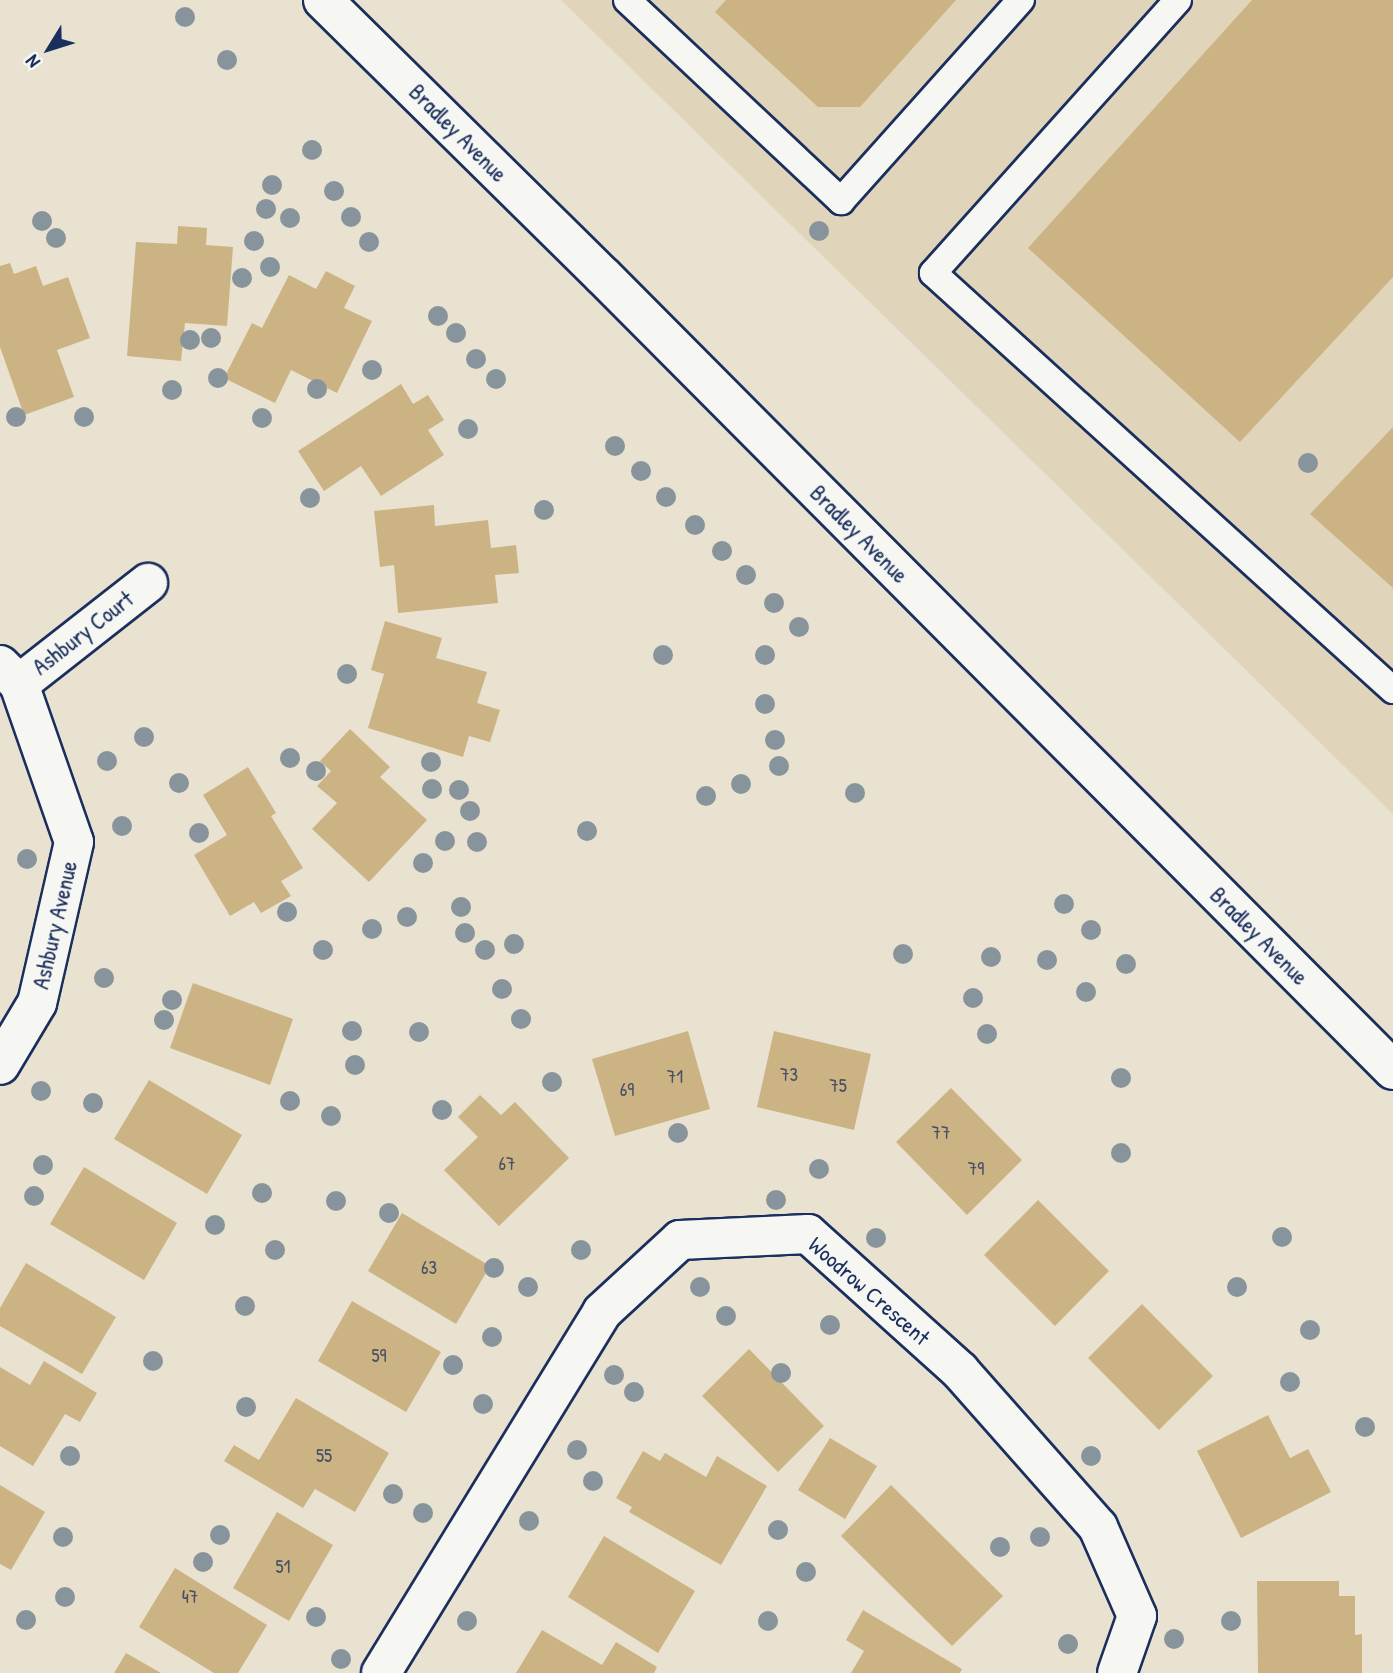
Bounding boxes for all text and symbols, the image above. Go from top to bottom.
north arrow [14,14,84,84]
text: N [19,50,46,74]
street label: Bradley Avenue [403,78,513,188]
street label: Bradley Avenue [804,479,914,589]
street label: Ashbury Court [27,585,139,681]
street label: Ashbury Avenue [27,858,83,992]
street label: Bradley Avenue [1204,881,1314,991]
house number: 73 [780,1064,798,1086]
house number: 71 [667,1066,683,1088]
house number: 75 [829,1075,847,1097]
house number: 69 [620,1079,634,1101]
house number: 77 [932,1122,950,1144]
house number: 67 [499,1153,515,1175]
house number: 79 [968,1158,984,1180]
street label: Woodrow Crescent [803,1231,935,1351]
house number: 63 [421,1257,437,1279]
house number: 59 [371,1345,387,1367]
house number: 55 [316,1445,332,1467]
house number: 51 [276,1556,290,1578]
house number: 47 [182,1586,198,1608]

